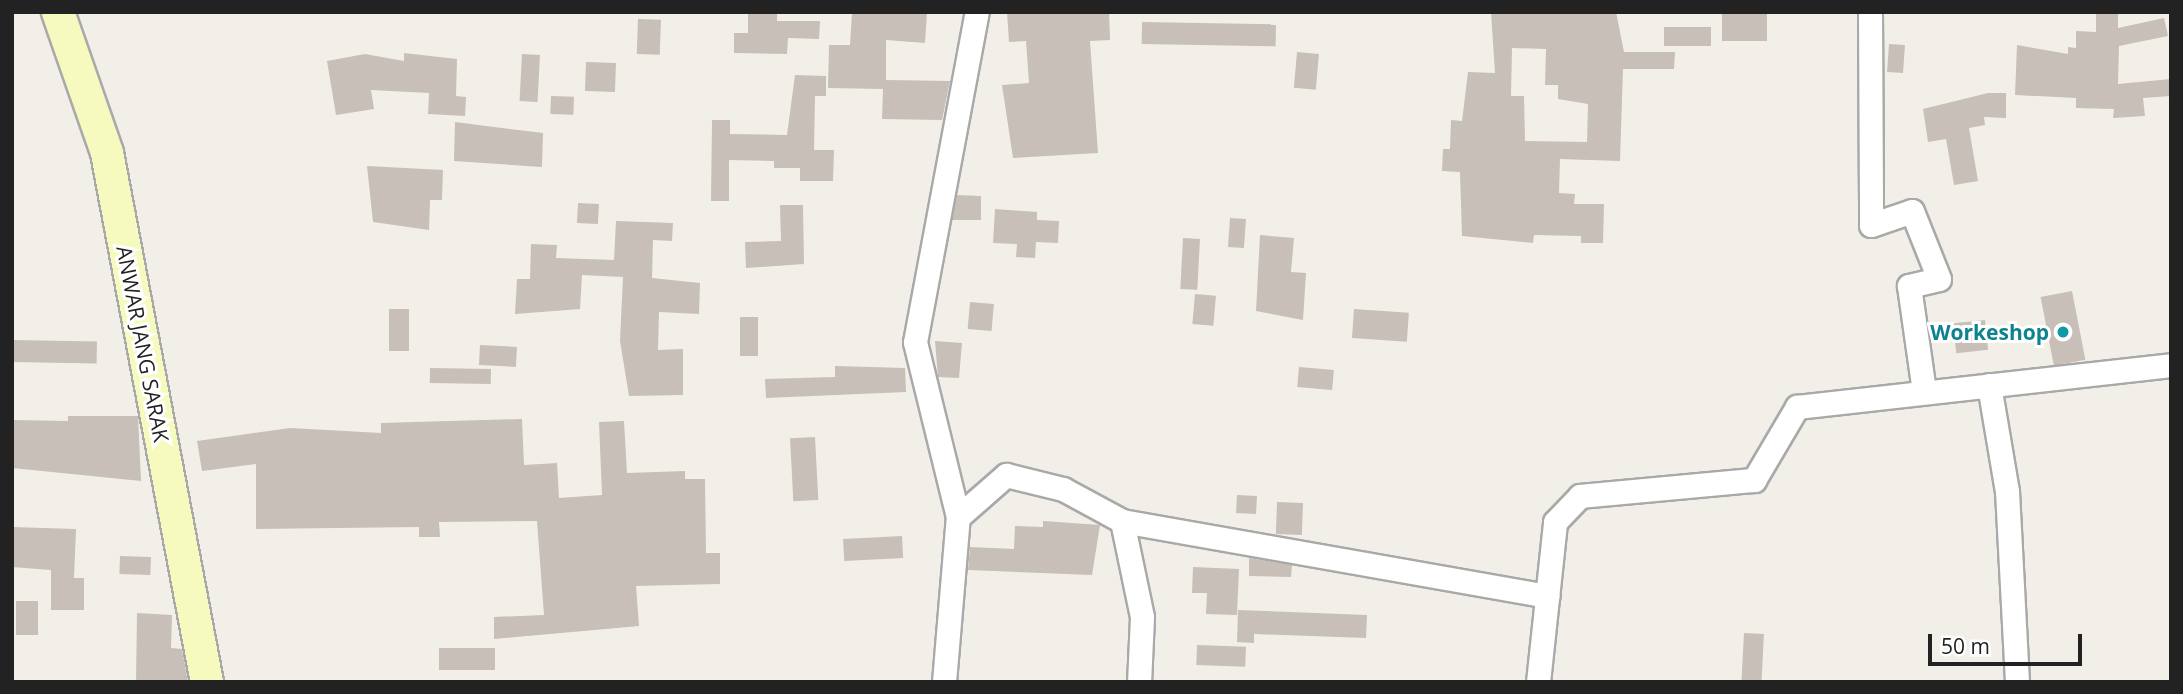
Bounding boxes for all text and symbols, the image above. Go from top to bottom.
street label: ANWAR JANG SARAK [112,244,174,444]
place label: Workeshop [1930,319,2049,345]
marker: Workeshop [2055,324,2071,340]
scale bar [1931,620,2085,664]
text: 50 m [1941,632,1990,660]

